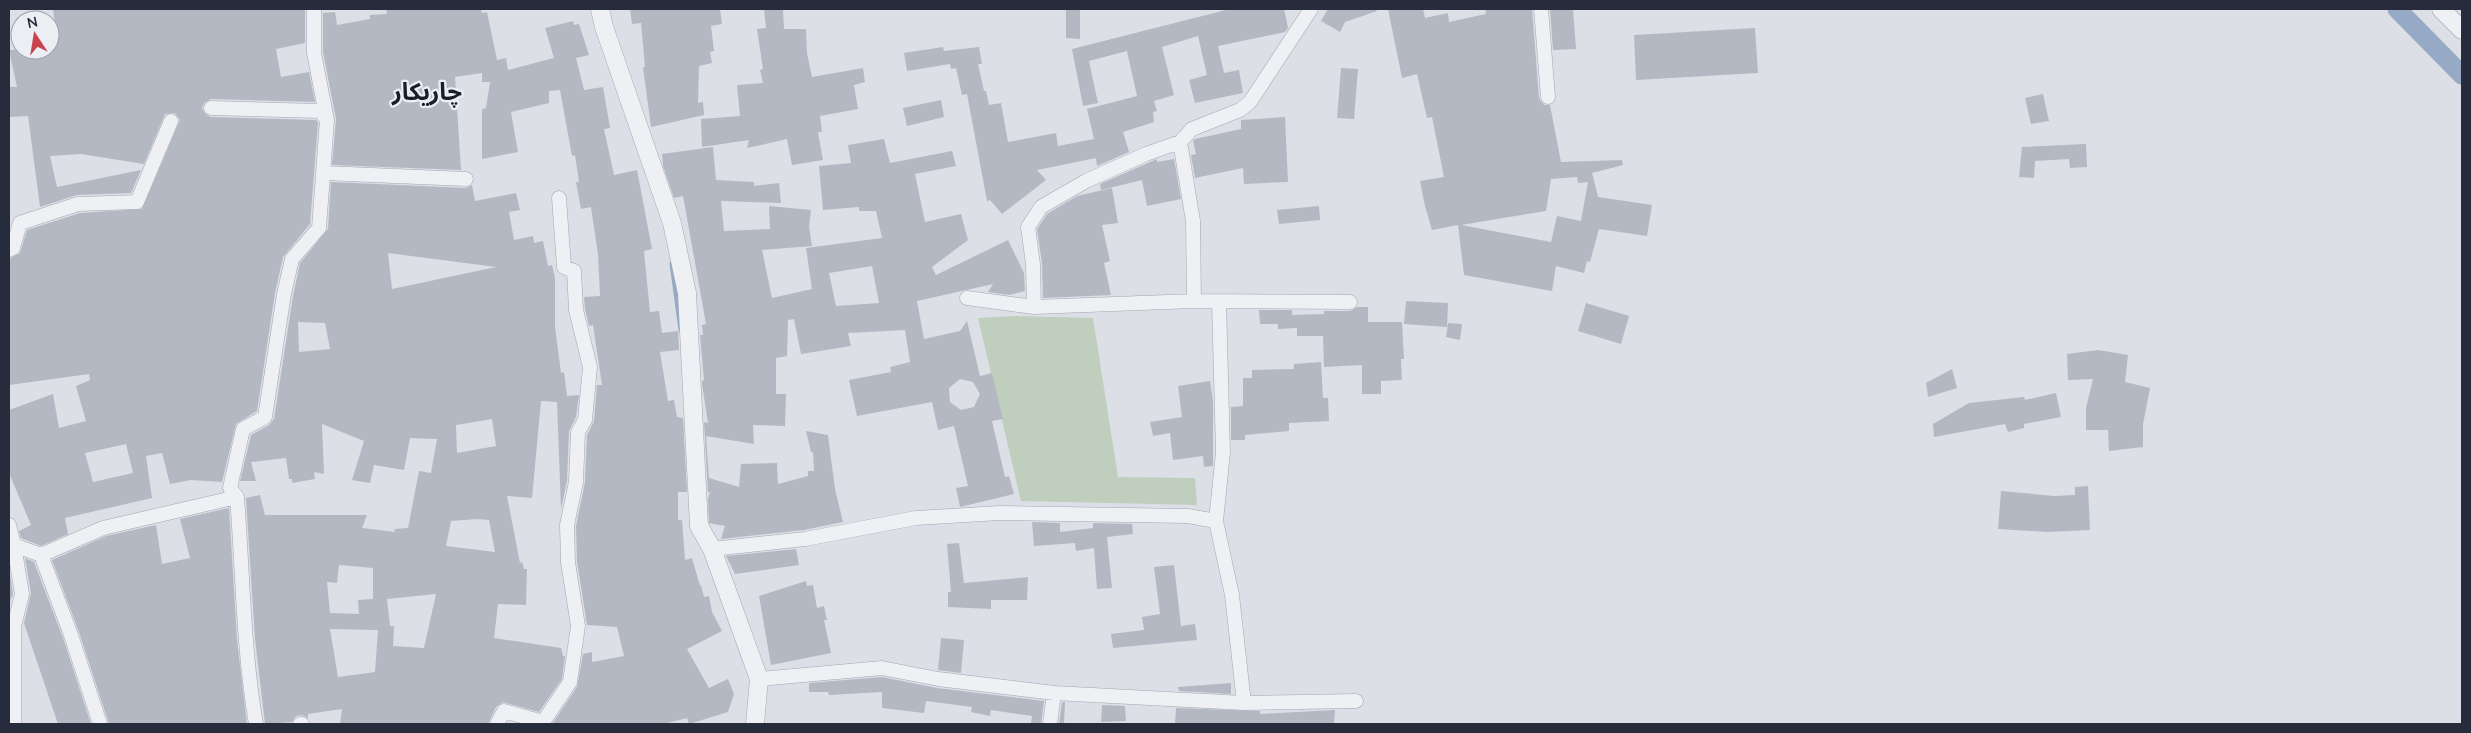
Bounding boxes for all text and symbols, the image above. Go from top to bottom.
north arrow [10,10,60,60]
text: N [25,12,40,33]
district label: چاریکار [391,76,462,108]

